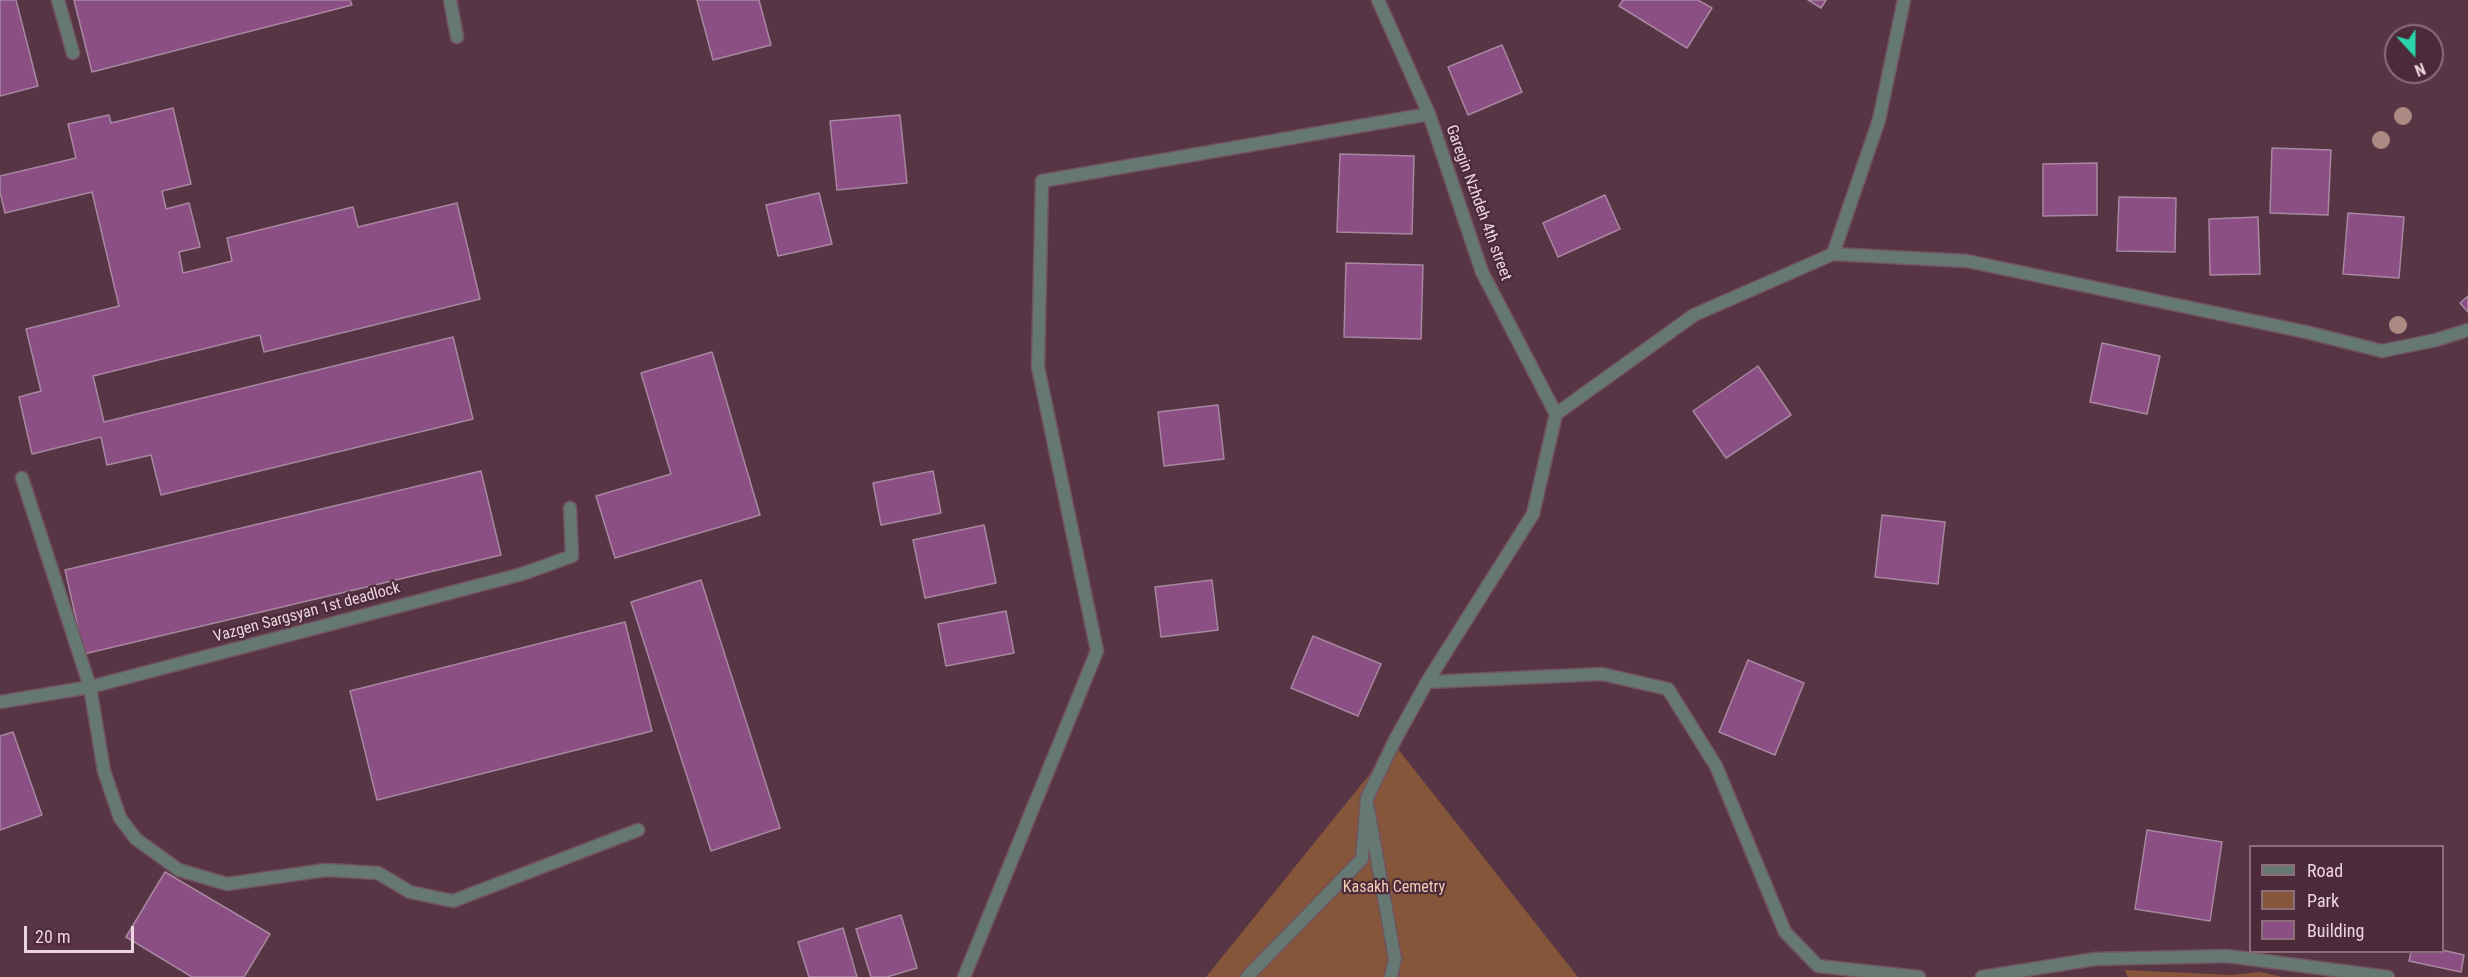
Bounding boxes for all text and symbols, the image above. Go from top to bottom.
north arrow [2384,24,2444,84]
text: N [2412,59,2428,80]
street label: Garegin Nzhdeh 4th street [1441,122,1515,284]
street label: Vazgen Sargsyan 1st deadlock [212,579,402,647]
legend [2249,845,2444,953]
text: Road [2307,860,2343,881]
park label: Kasakh Cemetry [1343,878,1445,898]
text: Park [2307,890,2339,911]
scale bar [27,914,136,952]
text: Building [2307,920,2364,941]
text: 20 m [35,926,70,947]

